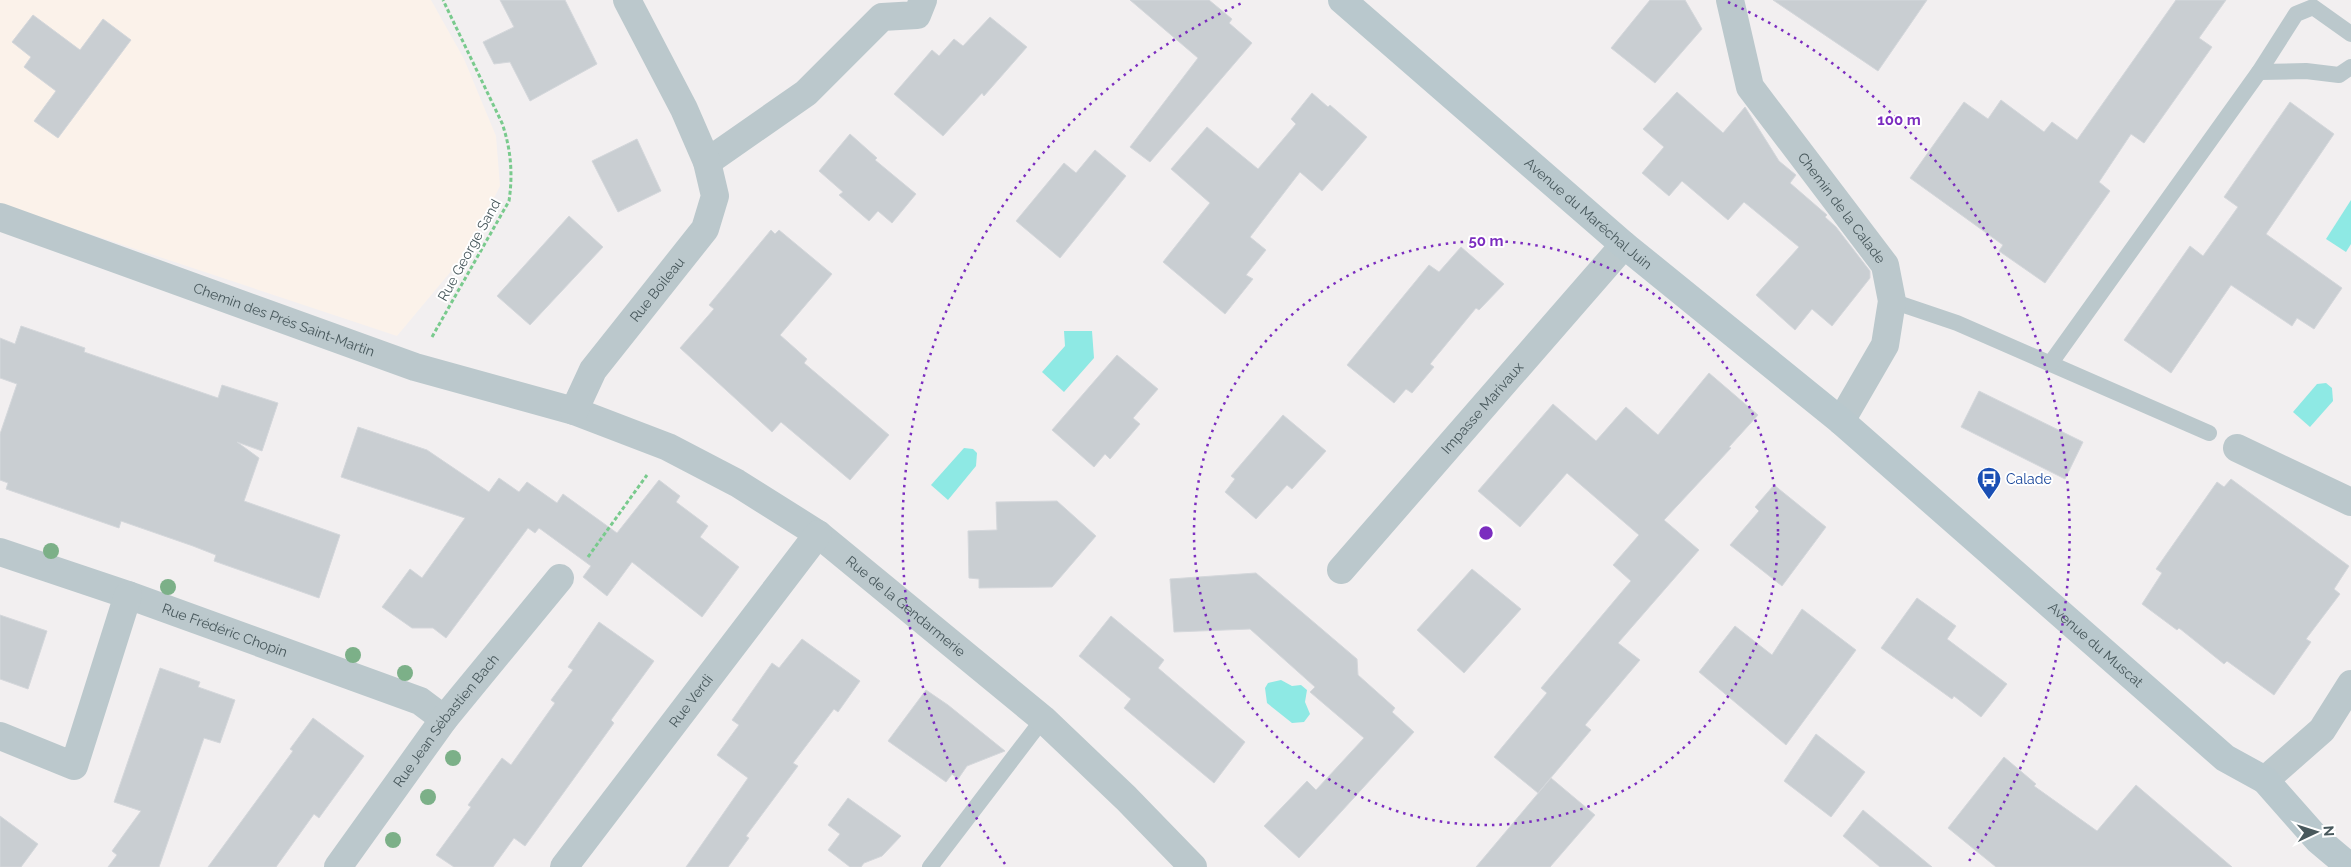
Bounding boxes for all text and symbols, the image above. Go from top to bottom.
text: 100 m [1877,111,1921,129]
street label: Chemin de la Calade [1795,149,1889,266]
street label: Avenue du Maréchal Juin [1522,154,1655,272]
street label: Rue George Sand [434,196,504,304]
text: 50 m [1468,232,1504,250]
street label: Rue Boileau [626,254,687,325]
street label: Chemin des Prés Saint-Martin [191,280,377,360]
street label: Impasse Marivaux [1438,359,1526,457]
bus stop icon: Calade [1976,466,2002,500]
place label: Calade [2006,471,2052,487]
centre of rings [1477,524,1495,542]
street label: Rue de la Gendarmerie [843,552,969,660]
street label: Avenue du Muscat [2045,599,2147,691]
street label: Rue Frédéric Chopin [160,600,290,660]
street label: Rue Jean Sébastien Bach [390,651,502,790]
street label: Rue Verdi [666,671,716,730]
north arrow [2291,807,2341,857]
text: N [2321,825,2337,837]

